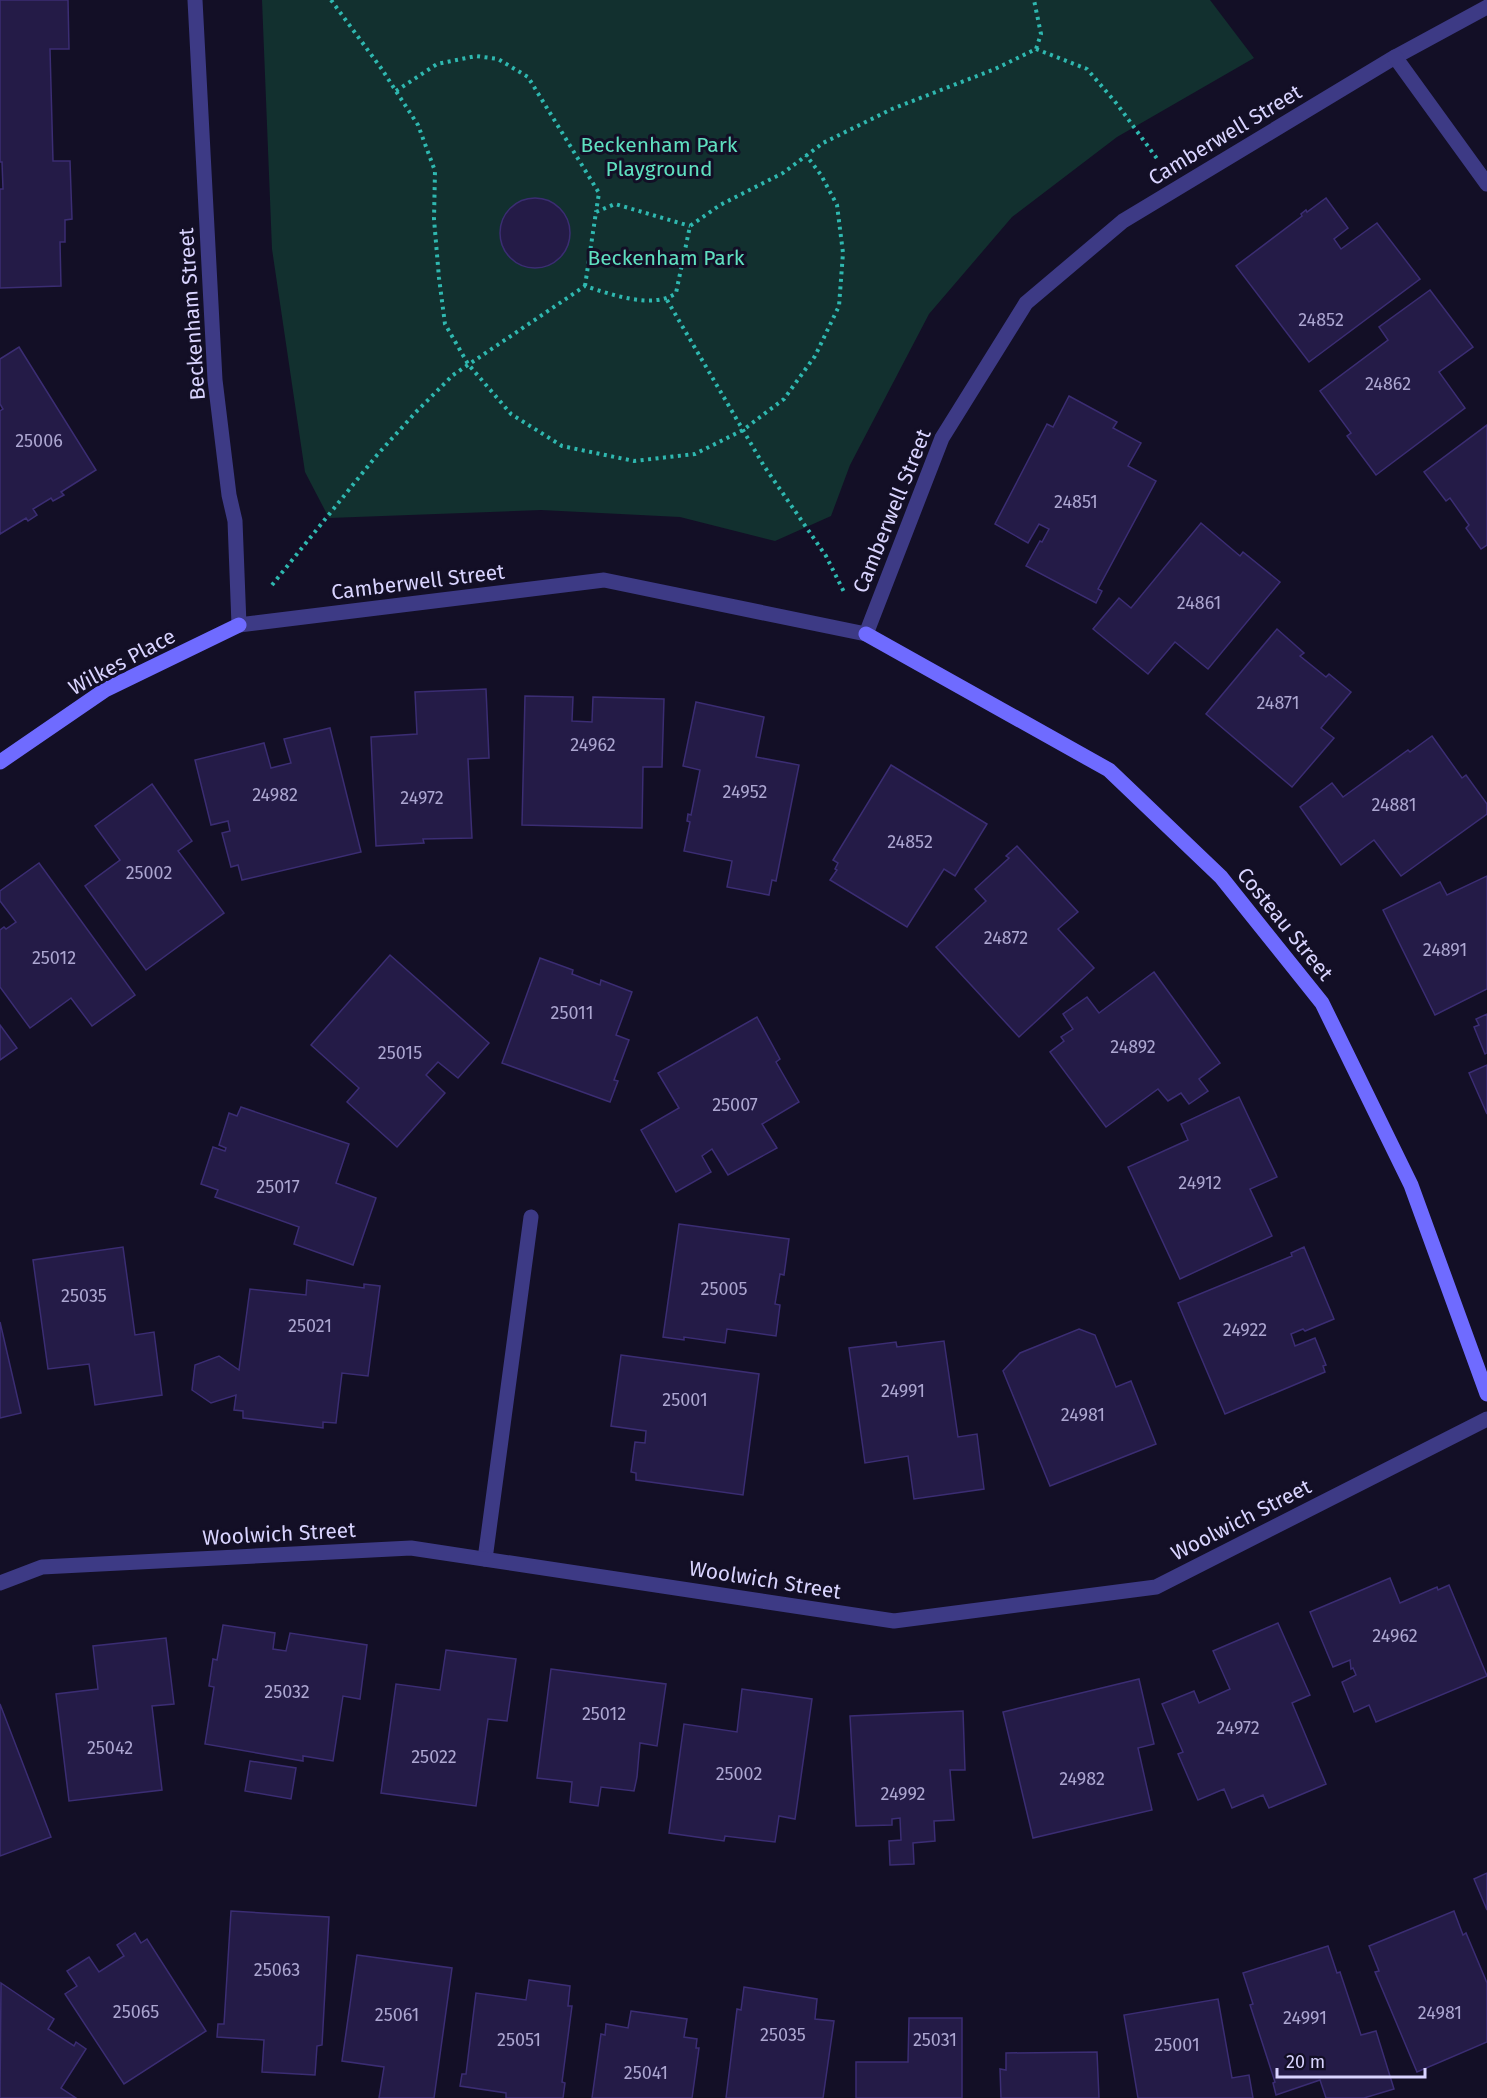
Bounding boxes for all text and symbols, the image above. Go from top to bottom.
street label: Camberwell Street [1144,79,1307,191]
park label: Beckenham Park Playground [580,132,738,182]
street label: Beckenham Street [173,226,211,401]
park label: Beckenham Park [587,245,745,271]
house number: 24852 [1298,309,1344,331]
house number: 24862 [1365,373,1411,395]
street label: Camberwell Street [847,425,937,597]
house number: 25006 [15,430,63,452]
house number: 24851 [1054,491,1098,513]
street label: Camberwell Street [330,558,507,606]
house number: 24861 [1177,592,1221,614]
street label: Wilkes Place [64,623,180,701]
house number: 24871 [1256,692,1300,714]
house number: 24962 [570,734,616,756]
house number: 24952 [723,781,767,803]
house number: 24982 [252,784,298,806]
house number: 24972 [400,787,444,809]
house number: 24881 [1371,794,1417,816]
house number: 24852 [887,831,933,853]
house number: 25002 [126,862,172,884]
street label: Costeau Street [1231,862,1339,986]
house number: 24872 [984,927,1028,949]
house number: 24891 [1423,939,1467,961]
house number: 25012 [32,947,76,969]
house number: 25011 [551,1002,593,1024]
house number: 24892 [1110,1036,1156,1058]
house number: 25015 [378,1042,422,1064]
house number: 25007 [712,1094,758,1116]
house number: 24912 [1178,1172,1222,1194]
house number: 25017 [256,1176,300,1198]
house number: 25005 [700,1278,748,1300]
house number: 25035 [61,1285,107,1307]
house number: 25021 [288,1315,332,1337]
house number: 24922 [1223,1319,1267,1341]
house number: 24991 [881,1380,925,1402]
house number: 25001 [662,1389,708,1411]
house number: 24981 [1061,1404,1105,1426]
street label: Woolwich Street [1167,1473,1316,1566]
street label: Woolwich Street [202,1517,357,1551]
street label: Woolwich Street [687,1555,843,1605]
house number: 24962 [1372,1625,1418,1647]
house number: 25032 [264,1681,310,1703]
house number: 25012 [582,1703,626,1725]
house number: 24972 [1216,1717,1260,1739]
house number: 25042 [87,1737,133,1759]
house number: 25022 [411,1746,457,1768]
house number: 25002 [716,1763,762,1785]
house number: 24982 [1059,1768,1105,1790]
house number: 24992 [880,1783,926,1805]
house number: 25063 [254,1959,300,1981]
house number: 25065 [113,2001,159,2023]
house number: 24981 [1418,2002,1462,2024]
house number: 25061 [375,2004,419,2026]
house number: 24991 [1283,2007,1327,2029]
house number: 25035 [760,2024,806,2046]
house number: 25051 [497,2029,541,2051]
house number: 25031 [913,2029,957,2051]
house number: 25001 [1154,2034,1200,2056]
scale bar [1277,2041,1426,2079]
text: 20 m [1286,2051,1325,2073]
house number: 25041 [624,2062,668,2084]

